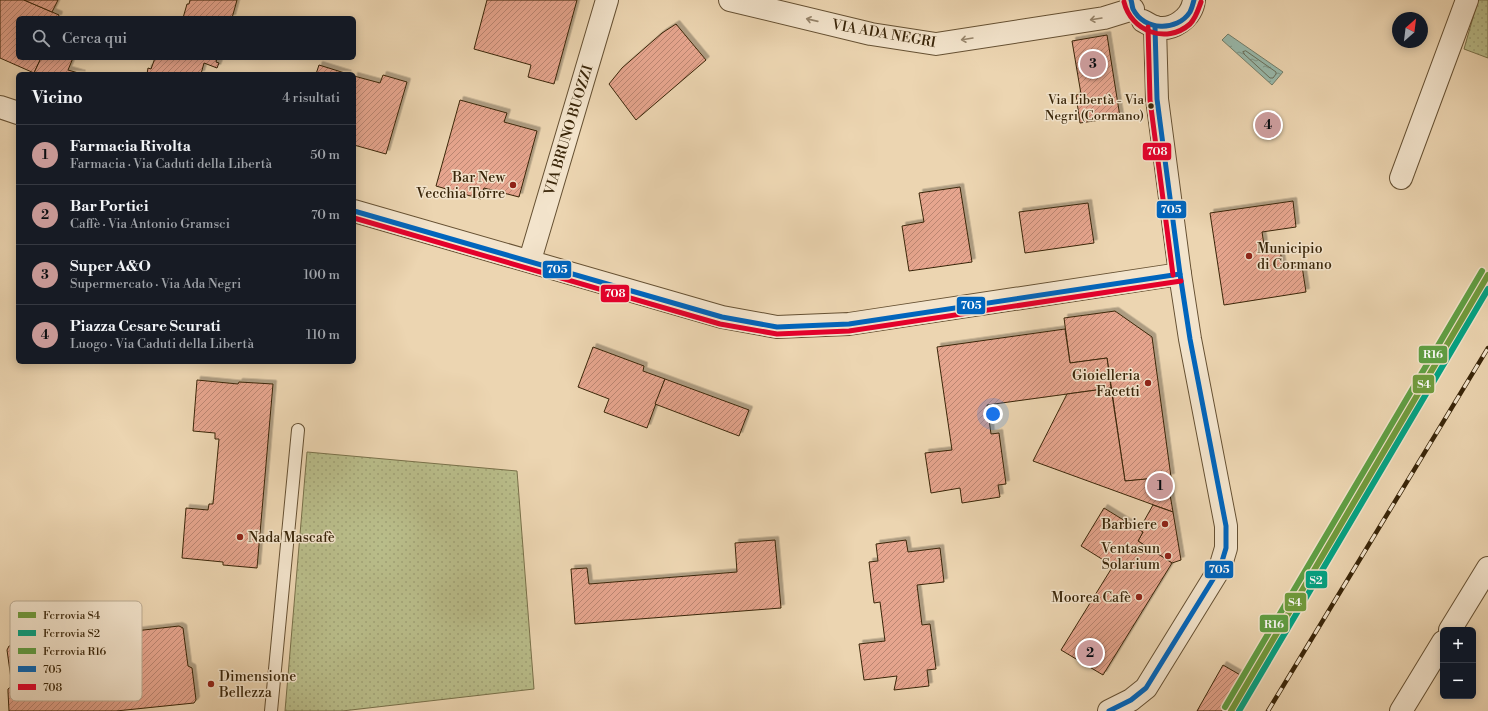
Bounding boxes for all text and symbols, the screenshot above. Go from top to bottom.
north arrow [1392,12,1428,48]
one-way arrow [806,15,819,23]
one-way arrow [1090,15,1103,23]
search box [16,16,356,60]
street label: VIA ADA NEGRI [829,16,938,52]
icon: search [30,27,52,49]
text: Cerca qui [62,29,127,48]
one-way arrow [961,35,974,43]
pin: 3 [1080,49,1106,79]
street label: VIA BRUNO BUOZZI [540,62,598,199]
text: Vicino [32,87,83,109]
text: 4 risultati [282,90,340,106]
place label: Via Libertà - Via Negri (Cormano) [1045,92,1144,124]
marker: Via Libertà - Via Negri (Cormano) [1146,101,1156,111]
pin: 4 [1255,110,1281,140]
text: Farmacia Rivolta [70,137,191,156]
line badge: 708 [1142,142,1172,161]
text: 708 [1146,145,1168,159]
text: 1 [42,147,48,163]
text: 50 m [310,147,340,163]
text: Farmacia · Via Caduti della Libertà [70,156,272,172]
place label: Bar New Vecchia Torre [415,169,505,203]
marker: Bar New Vecchia Torre [508,180,518,190]
text: Bar Portici [70,197,148,216]
line badge: 705 [1156,200,1187,219]
text: 705 [1161,203,1182,217]
text: 2 [41,207,49,223]
text: 70 m [311,207,340,223]
text: Caffè · Via Antonio Gramsci [70,216,230,232]
place label: Municipio di Cormano [1257,240,1332,274]
marker: Municipio di Cormano [1244,251,1254,261]
text: Super A&O [70,257,151,276]
line badge: 705 [542,260,572,279]
text: 705 [547,263,568,277]
text: 3 [41,267,49,283]
text: 100 m [304,267,340,283]
text: Supermercato · Via Ada Negri [70,276,241,292]
line badge: 708 [600,284,630,303]
text: 708 [604,287,626,301]
line badge: 705 [956,296,986,315]
text: 705 [961,299,982,313]
text: Piazza Cesare Scurati [70,317,221,336]
text: 4 [41,327,49,343]
text: 110 m [306,327,340,343]
text: Luogo · Via Caduti della Libertà [70,336,254,352]
line badge: R16 [1418,345,1448,364]
text: R16 [1423,348,1443,362]
place label: Gioielleria Facetti [1072,367,1141,401]
line badge: S4 [1412,374,1435,394]
marker: Gioielleria Facetti [1143,378,1153,388]
text: S4 [1417,378,1431,392]
your location [983,404,1003,424]
pin: 1 [1147,471,1173,501]
place label: Barbiere [1100,516,1157,534]
marker: Barbiere [1160,519,1170,529]
place label: Nada Mascafè [248,529,335,547]
marker: Nada Mascafè [235,532,245,542]
place label: Ventasun Solarium [1100,540,1161,574]
marker: Ventasun Solarium [1163,551,1173,561]
line badge: 705 [1204,560,1234,579]
text: 705 [1209,563,1230,577]
line badge: S2 [1305,570,1328,589]
text: S2 [1309,574,1323,588]
place label: Moorea Cafè [1051,589,1131,607]
marker: Moorea Cafè [1134,592,1144,602]
line badge: S4 [1284,592,1307,612]
text: S4 [1288,596,1302,610]
legend [10,601,142,701]
text: Ferrovia S4 [43,609,101,623]
line badge: R16 [1259,614,1289,633]
text: R16 [1264,618,1284,632]
text: Ferrovia S2 [43,627,100,641]
map controls [1440,627,1476,699]
button: + [1440,627,1476,663]
pin: 2 [1077,638,1103,668]
text: Ferrovia R16 [43,645,106,659]
text: 705 [43,663,62,677]
button: − [1440,663,1476,699]
place label: Dimensione Bellezza [218,668,296,702]
marker: Dimensione Bellezza [206,679,216,689]
text: 708 [43,681,63,695]

